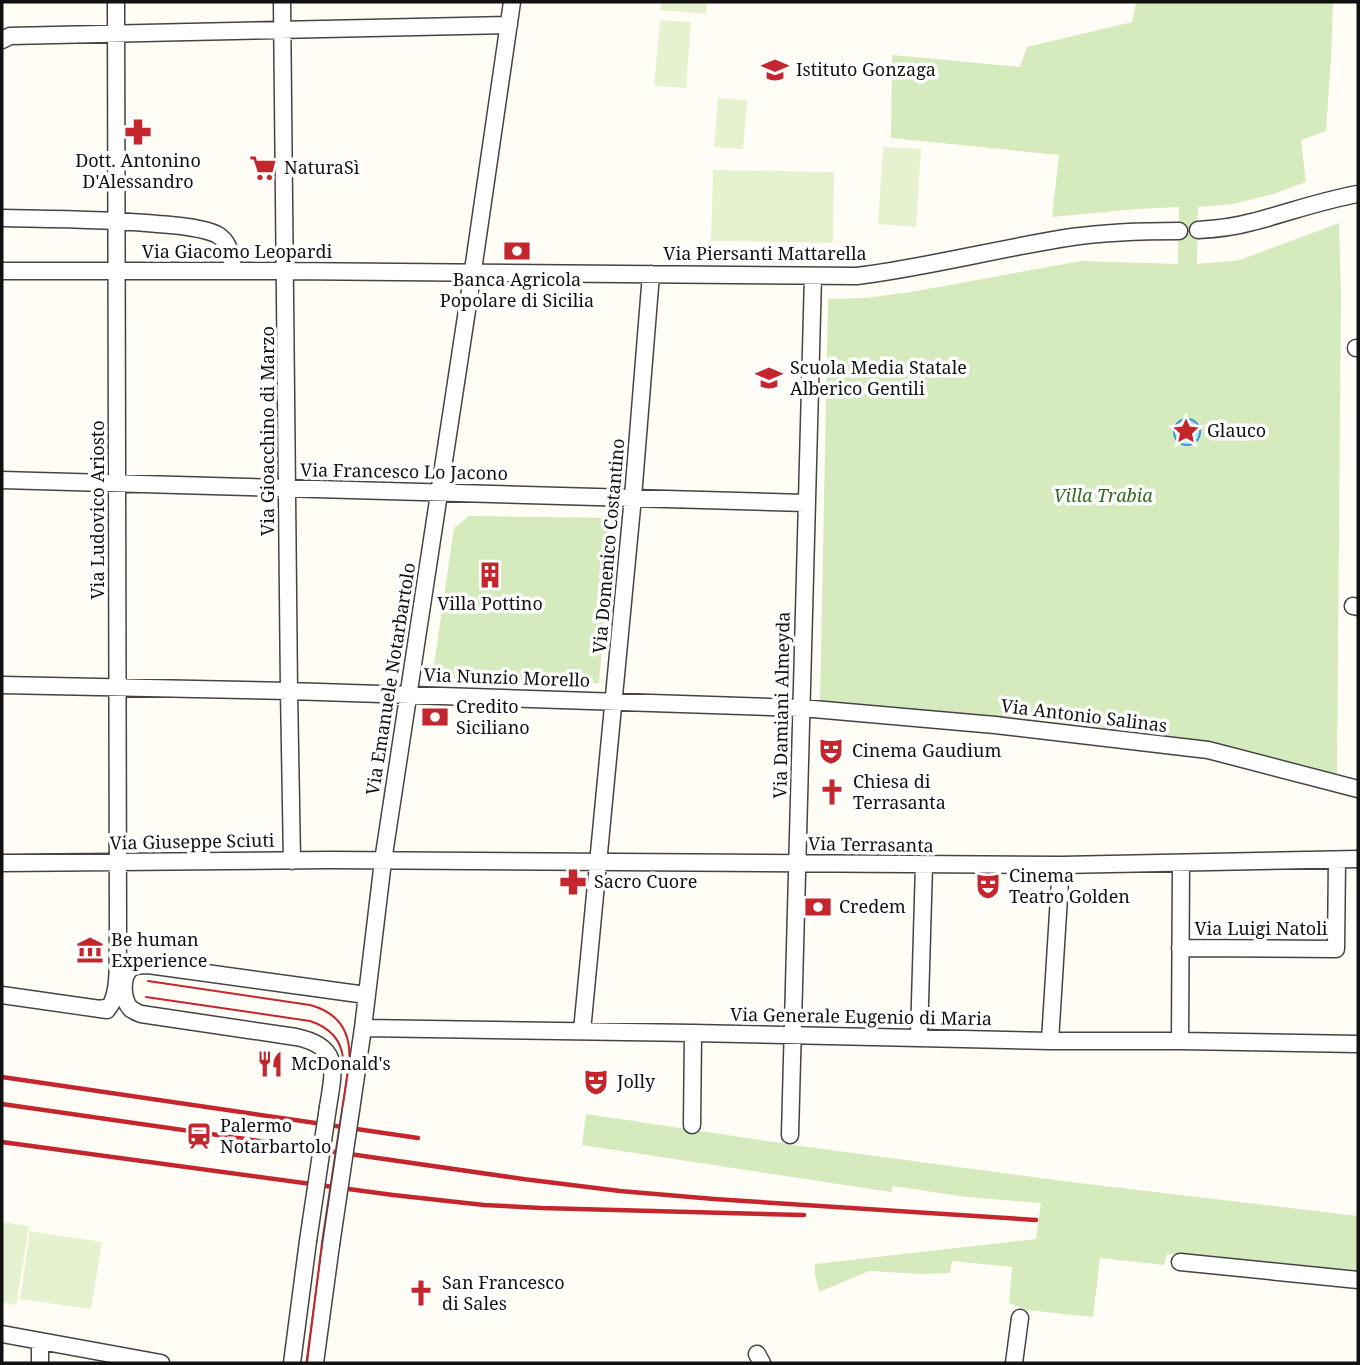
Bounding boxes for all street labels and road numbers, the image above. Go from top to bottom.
street label: Via Giacomo Leopardi [142,239,332,263]
street label: Via Piersanti Mattarella [663,241,867,265]
street label: Via Gioacchino di Marzo [255,326,279,536]
street label: Via Ludovico Ariosto [85,420,109,600]
street label: Via Domenico Costantino [587,437,629,654]
street label: Via Francesco Lo Jacono [300,457,508,485]
street label: Via Emanuele Notarbartolo [360,561,420,797]
street label: Via Damiani Almeyda [767,611,795,799]
street label: Via Nunzio Morello [423,662,591,692]
street label: Via Antonio Salinas [1000,693,1169,737]
street label: Via Giuseppe Sciuti [109,828,275,854]
street label: Via Terrasanta [808,831,934,857]
street label: Via Luigi Natoli [1194,916,1328,940]
street label: Via Generale Eugenio di Maria [730,1002,992,1030]

